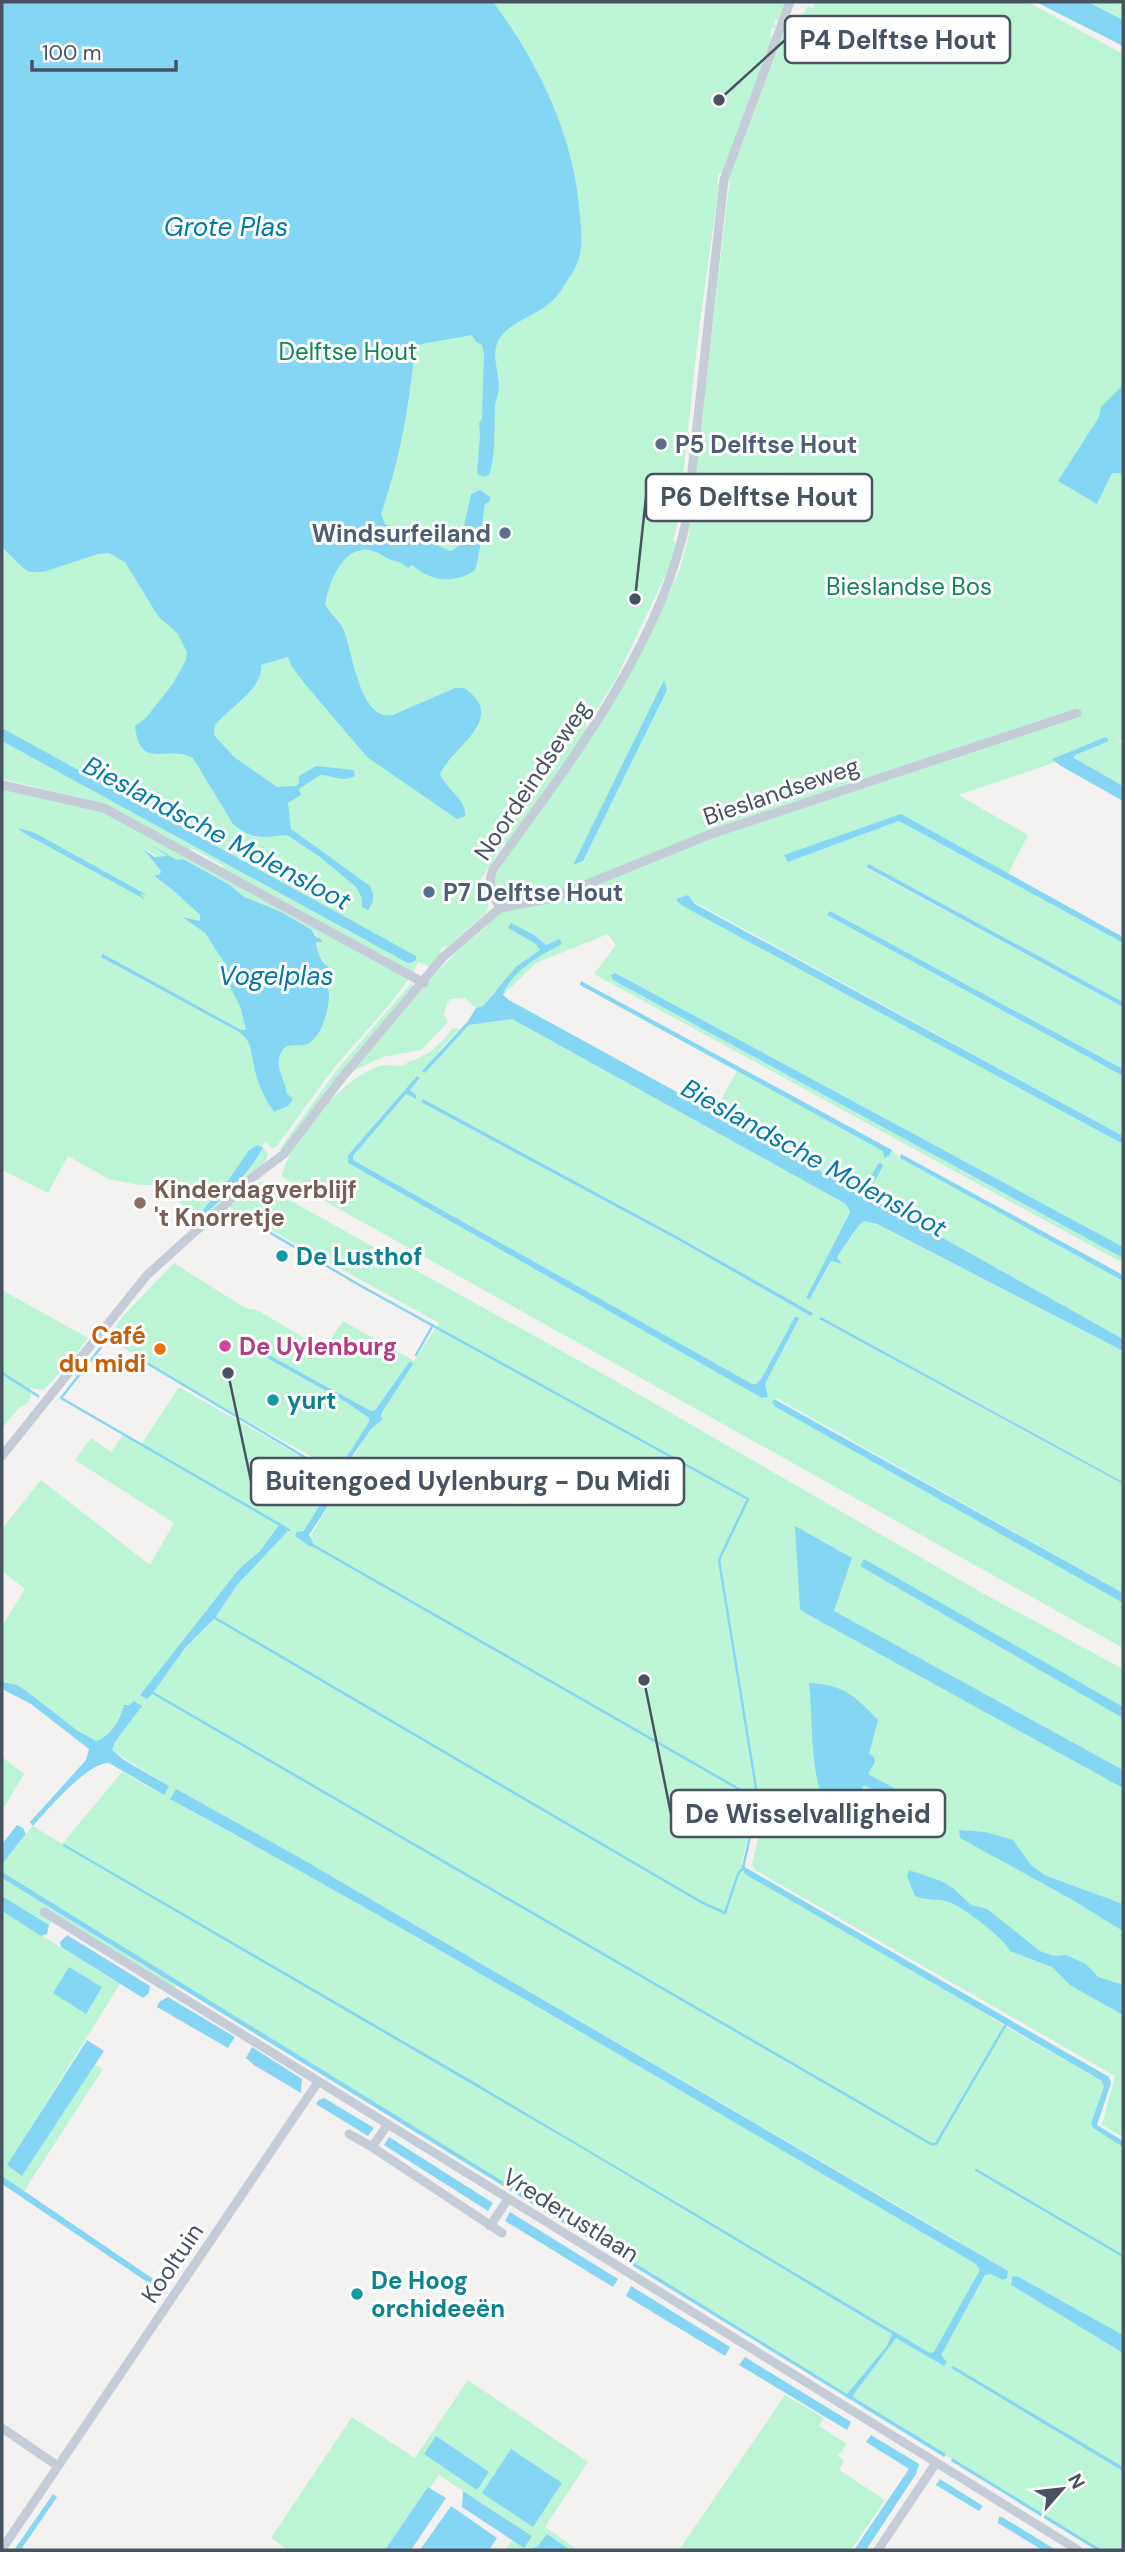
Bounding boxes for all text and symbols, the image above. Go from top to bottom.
callout: P4 Delftse Hout [785,16,1010,63]
text: P4 Delftse Hout [800,23,996,57]
scale bar [32,28,175,72]
text: 100 m [42,39,102,67]
water label: Grote Plas [164,210,288,244]
park label: Delftse Hout [279,336,417,367]
place label: P5 Delftse Hout [675,429,857,460]
marker: P5 Delftse Hout [653,436,669,452]
callout: P6 Delftse Hout [646,474,872,521]
text: P6 Delftse Hout [660,480,858,514]
place label: Windsurfeiland [312,518,491,549]
marker: Windsurfeiland [497,525,513,541]
park label: Bieslandse Bos [826,571,992,602]
street label: Noordeindseweg [467,694,597,866]
water label: Bieslandsche Molensloot [77,748,358,918]
street label: Bieslandseweg [699,750,863,832]
place label: P7 Delftse Hout [443,877,623,908]
marker: P7 Delftse Hout [421,884,437,900]
water label: Vogelplas [218,959,334,993]
water label: Bieslandsche Molensloot [675,1071,954,1246]
place label: Kinderdagverblijf 't Knorretje [154,1174,357,1233]
marker: Kinderdagverblijf 't Knorretje [132,1195,148,1211]
place label: De Lusthof [296,1241,422,1272]
marker: De Lusthof [274,1248,290,1264]
place label: Café du midi [58,1320,146,1379]
place label: De Uylenburg [239,1331,397,1362]
marker: De Uylenburg [217,1338,233,1354]
marker: Café du midi [152,1341,168,1357]
place label: yurt [287,1385,337,1416]
marker: yurt [265,1392,281,1408]
callout: Buitengoed Uylenburg - Du Midi [251,1458,684,1505]
text: Buitengoed Uylenburg - Du Midi [265,1464,671,1498]
callout: De Wisselvalligheid [671,1790,945,1837]
text: De Wisselvalligheid [685,1797,931,1831]
street label: Vrederustlaan [497,2161,645,2269]
street label: Kooltuin [134,2217,210,2309]
place label: De Hoog orchideeën [371,2265,505,2324]
marker: De Hoog orchideeën [349,2286,365,2302]
north arrow [1027,2454,1097,2524]
text: N [1062,2469,1091,2493]

